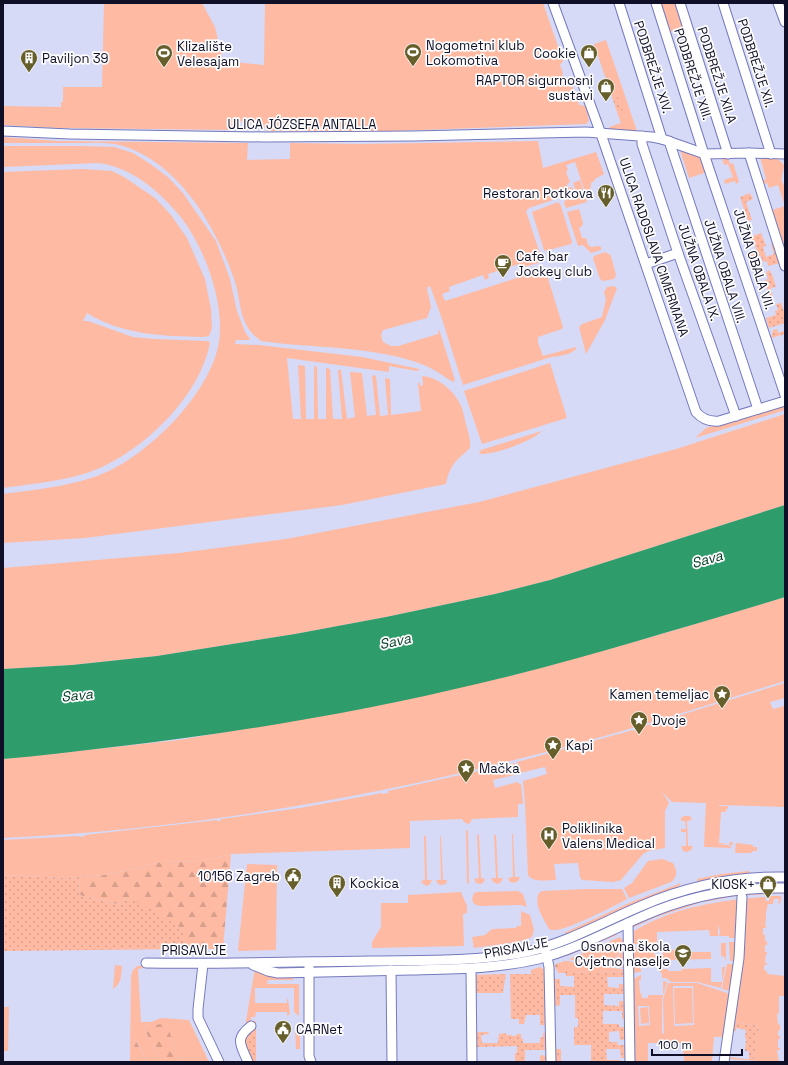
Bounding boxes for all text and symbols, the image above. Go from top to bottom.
street label: PODBREŽJE XII. [734,16,778,110]
street label: PODBREŽJE XIV. [630,19,676,115]
street label: PODBREŽJE XII.A [693,25,741,125]
street label: PODBREŽJE XIII. [670,26,716,122]
place label: Nogometni klub Lokomotiva [426,37,525,69]
place label: Klizalište Velesajam [177,38,239,70]
sports icon: Nogometni klub Lokomotiva [403,42,423,67]
sports icon: Klizalište Velesajam [154,43,174,68]
shop icon: Cookie [579,43,599,68]
place label: Cookie [534,45,576,62]
building icon: Paviljon 39 [19,48,39,73]
place label: Paviljon 39 [42,50,109,67]
place label: RAPTOR sigurnosni sustavi [476,72,593,104]
shop icon: RAPTOR sigurnosni sustavi [596,77,616,102]
street label: ULICA JÓZSEFA ANTALLA [228,116,377,133]
street label: ULICA RADOSLAVA CIMERMANA [615,155,693,339]
restaurant icon: Restoran Potkova [596,183,616,208]
place label: Restoran Potkova [483,185,594,202]
street label: JUŽNA OBALA VII. [730,206,778,312]
street label: JUŽNA OBALA VIII. [700,217,750,325]
street label: JUŽNA OBALA IX. [674,221,724,323]
place label: Cafe bar Jockey club [516,248,592,280]
cafe icon: Cafe bar Jockey club [493,253,513,278]
water label: Sava [689,546,726,572]
water label: Sava [378,629,413,653]
water label: Sava [60,684,95,706]
place icon: Kamen temeljac [712,684,732,709]
place label: Kamen temeljac [610,686,709,703]
place icon: Dvoje [629,710,649,735]
place label: Dvoje [652,712,686,729]
place icon: Kapi [543,735,563,760]
place label: Kapi [566,737,593,754]
place icon: Mačka [456,758,476,783]
place label: Mačka [479,760,520,777]
place label: Poliklinika Valens Medical [562,820,655,852]
hospital icon: Poliklinika Valens Medical [539,825,559,850]
public building icon: 10156 Zagreb [283,866,303,891]
place label: 10156 Zagreb [198,868,280,885]
building icon: Kockica [327,873,347,898]
shop icon: KIOSK+ [758,874,778,899]
place label: Kockica [350,875,399,892]
place label: KIOSK+ [711,876,755,893]
street label: PRISAVLJE [483,933,549,963]
place label: Osnovna škola Cvjetno naselje [575,938,671,970]
street label: PRISAVLJE [162,942,226,959]
school or university icon: Osnovna škola Cvjetno naselje [673,943,693,968]
public building icon: CARNet [273,1019,293,1044]
place label: CARNet [296,1021,343,1038]
scale bar [652,1031,742,1057]
text: 100 m [658,1037,692,1053]

